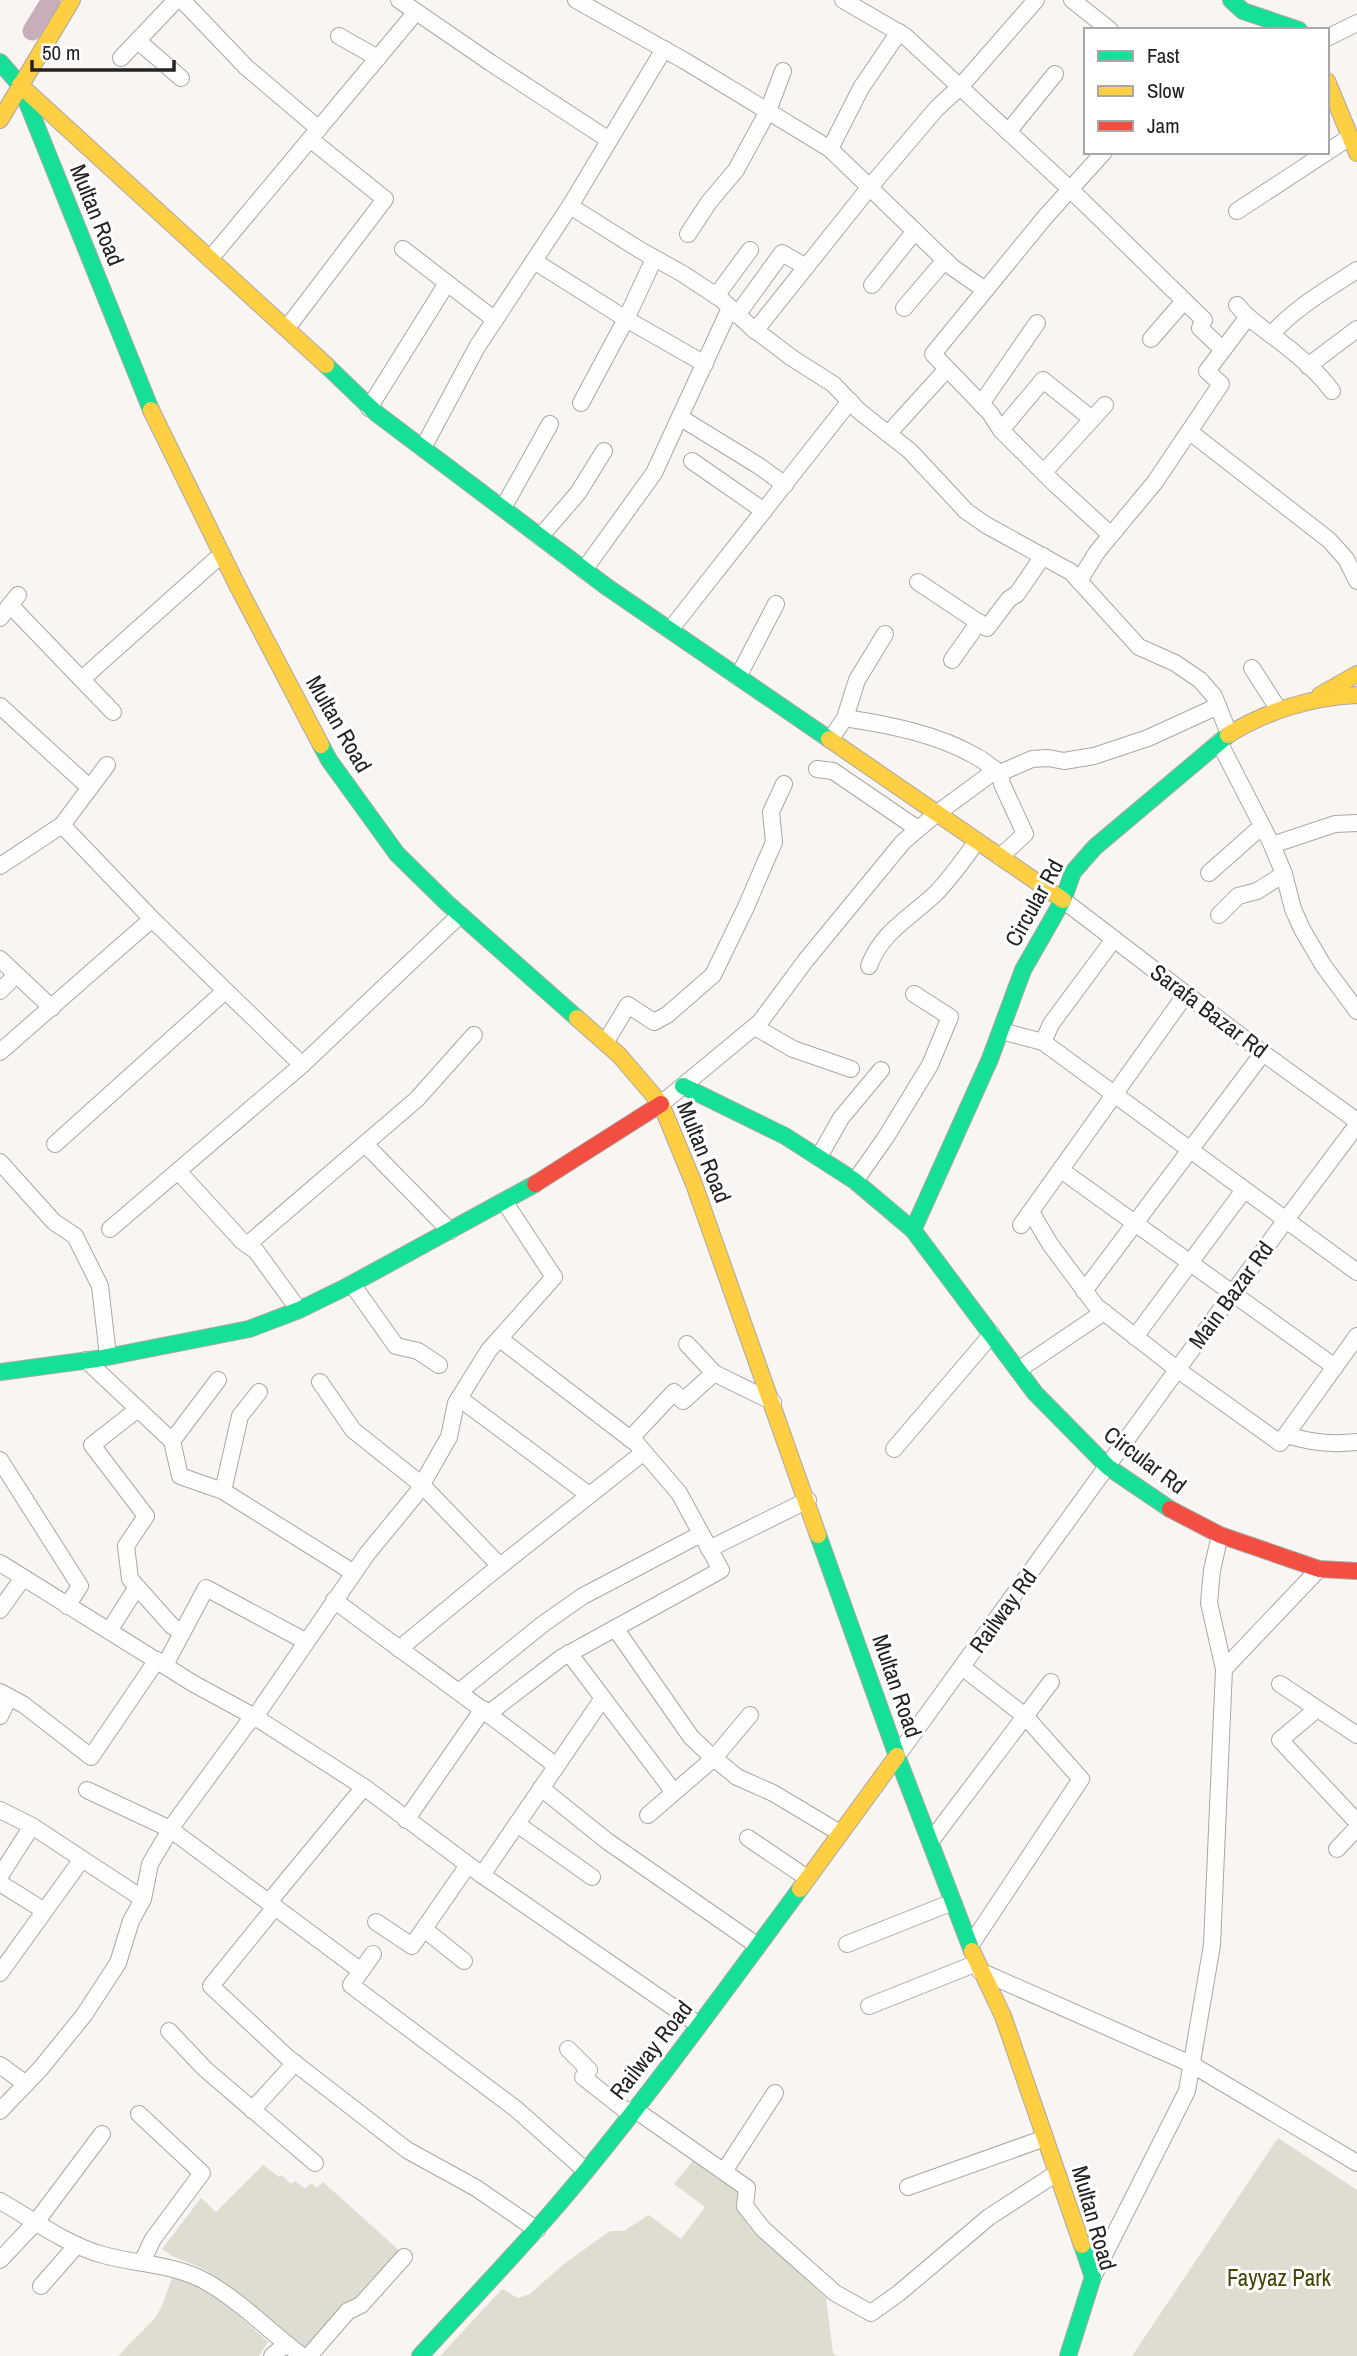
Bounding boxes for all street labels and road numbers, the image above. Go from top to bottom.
street label: Multan Road [63,159,132,270]
street label: Multan Road [299,670,380,778]
street label: Circular Rd [997,854,1070,952]
street label: Sarafa Bazar Rd [1144,956,1274,1065]
street label: Multan Road [670,1096,739,1207]
street label: Main Bazar Rd [1181,1235,1280,1355]
street label: Circular Rd [1098,1419,1193,1501]
street label: Railway Rd [962,1563,1043,1659]
street label: Multan Road [865,1630,930,1741]
street label: Railway Road [602,1994,699,2105]
street label: Multan Road [1065,2162,1124,2274]

